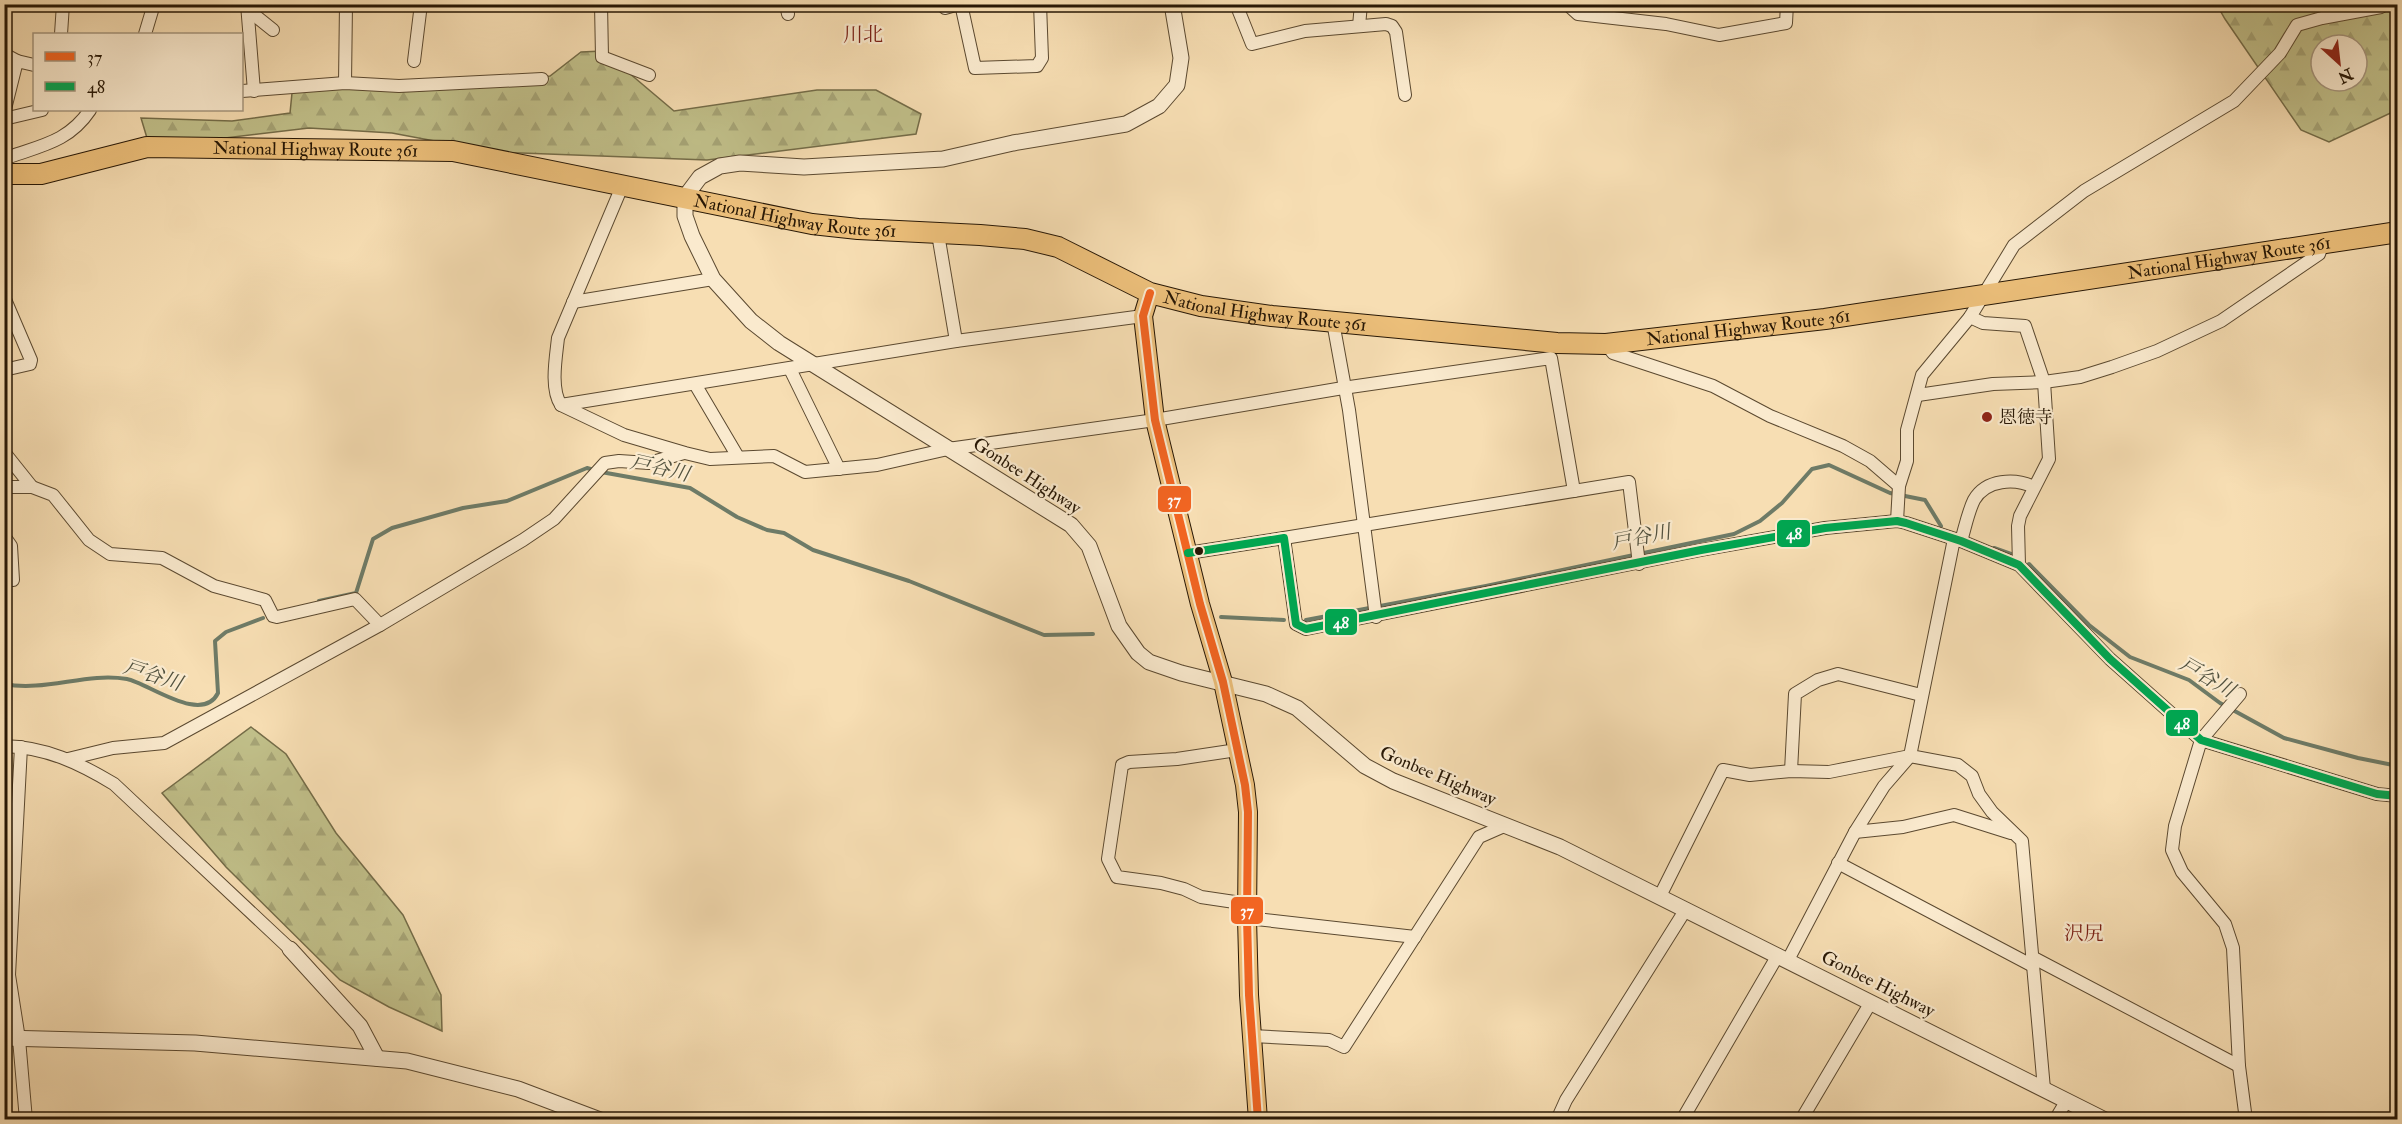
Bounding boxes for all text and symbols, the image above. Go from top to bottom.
district label: 川北 [843,22,883,47]
legend [33,33,243,111]
north arrow [2309,33,2369,93]
text: 37 [87,46,102,69]
text: N [2334,63,2357,88]
text: 48 [87,76,105,99]
street label: National Highway Route 361 [213,136,418,162]
street label: National Highway Route 361 [692,189,897,242]
street label: National Highway Route 361 [2126,231,2332,284]
street label: National Highway Route 361 [1161,285,1368,336]
street label: National Highway Route 361 [1645,304,1852,351]
place label: 恩徳寺 [1999,406,2053,429]
marker: 恩徳寺 [1980,410,1994,424]
street label: Gonbee Highway [969,432,1086,520]
water label: 戸谷川 [628,449,694,487]
line badge: 37 [1157,485,1192,513]
text: 37 [1167,490,1181,510]
water label: 戸谷川 [1609,519,1675,555]
line badge: 48 [1776,519,1811,548]
text: 48 [1785,524,1803,544]
unlabelled marker [1193,545,1205,557]
line badge: 48 [1324,608,1358,636]
text: 48 [1332,613,1350,633]
water label: 戸谷川 [2175,651,2241,704]
water label: 戸谷川 [121,654,187,697]
line badge: 48 [2165,709,2199,737]
text: 48 [2173,714,2191,734]
street label: Gonbee Highway [1376,741,1501,811]
line badge: 37 [1230,896,1264,925]
text: 37 [1240,901,1254,921]
district label: 沢尻 [2064,921,2104,946]
street label: Gonbee Highway [1817,945,1940,1023]

